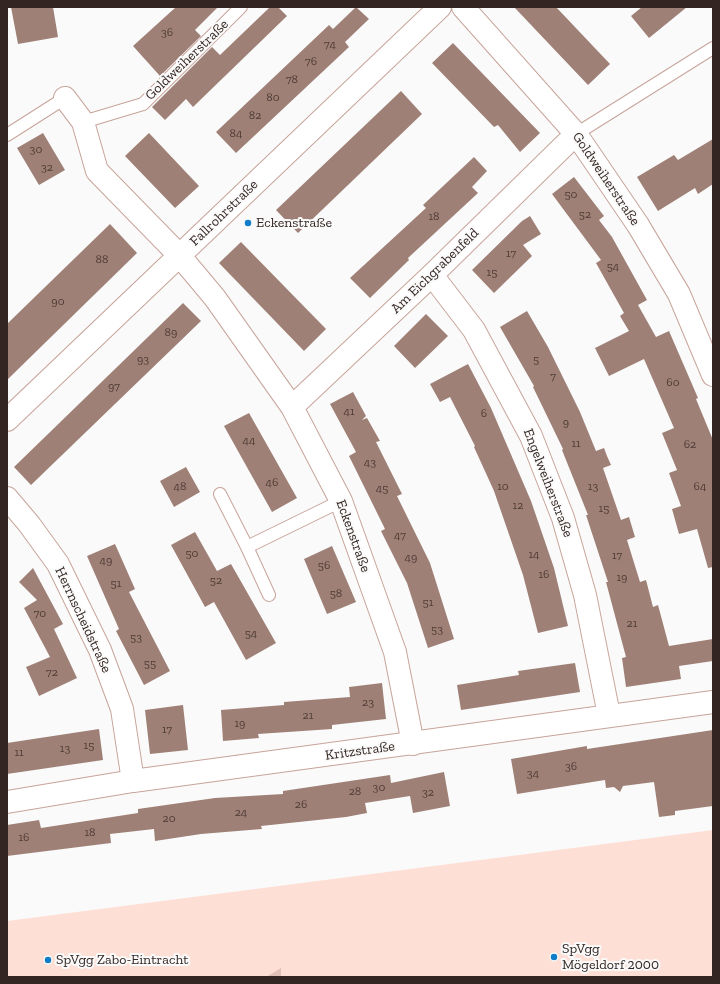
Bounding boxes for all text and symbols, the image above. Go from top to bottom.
street label: Goldweiherstraße [142,16,232,104]
house number: 36 [161,26,173,40]
house number: 74 [324,38,336,52]
house number: 76 [305,55,317,69]
house number: 78 [286,73,298,87]
house number: 80 [266,91,280,105]
house number: 82 [249,109,261,123]
house number: 84 [230,127,242,141]
street label: Goldweiherstraße [569,129,643,229]
house number: 30 [30,143,42,157]
house number: 32 [41,161,53,175]
street label: Fallrohrstraße [186,176,262,250]
house number: 50 [564,188,578,202]
house number: 52 [579,208,591,222]
house number: 18 [428,210,440,224]
place label: Eckenstraße [256,215,332,231]
marker: Eckenstraße [243,218,253,228]
street label: Am Eichgrabenfeld [388,225,482,317]
house number: 17 [506,247,516,261]
house number: 88 [96,253,108,267]
house number: 54 [607,260,619,274]
house number: 15 [487,266,497,280]
house number: 90 [51,295,65,309]
house number: 89 [165,326,177,340]
house number: 93 [137,353,149,367]
house number: 5 [533,353,539,367]
house number: 7 [550,370,556,384]
house number: 60 [666,376,680,390]
house number: 97 [108,380,120,394]
house number: 41 [343,405,355,419]
house number: 6 [481,407,487,421]
house number: 9 [563,416,569,430]
street label: Engelweiherstraße [520,426,576,540]
house number: 44 [243,434,255,448]
house number: 11 [571,437,581,451]
house number: 62 [684,438,696,452]
house number: 43 [364,456,376,470]
house number: 46 [266,476,278,490]
house number: 48 [174,480,186,494]
house number: 10 [497,480,509,494]
house number: 13 [588,480,598,494]
house number: 64 [694,480,706,494]
house number: 45 [376,482,388,496]
street label: Eckenstraße [332,497,374,575]
house number: 12 [513,499,523,513]
house number: 15 [599,502,609,516]
house number: 47 [394,529,406,543]
house number: 50 [185,547,199,561]
house number: 14 [528,548,540,562]
house number: 17 [612,549,622,563]
house number: 49 [405,551,417,565]
house number: 49 [100,554,112,568]
house number: 56 [318,559,330,573]
street label: Herrnscheidstraße [51,564,115,676]
house number: 16 [539,568,549,582]
house number: 19 [617,571,627,585]
house number: 52 [210,574,222,588]
house number: 51 [111,577,121,591]
house number: 58 [330,587,342,601]
house number: 51 [423,596,433,610]
house number: 70 [34,607,46,621]
house number: 21 [627,617,637,631]
house number: 53 [431,623,443,637]
house number: 54 [245,627,257,641]
house number: 53 [130,631,142,645]
house number: 55 [144,657,156,671]
house number: 72 [46,666,58,680]
house number: 23 [362,696,374,710]
house number: 21 [303,709,313,723]
house number: 19 [235,717,245,731]
house number: 17 [162,723,172,737]
street label: Kritzstraße [324,738,396,764]
house number: 15 [84,739,94,753]
house number: 13 [60,742,70,756]
house number: 11 [14,746,24,760]
house number: 36 [565,760,577,774]
house number: 34 [527,767,539,781]
house number: 30 [373,781,385,795]
house number: 28 [349,785,361,799]
house number: 32 [422,786,434,800]
house number: 26 [295,798,307,812]
house number: 24 [235,806,247,820]
house number: 20 [162,812,176,826]
house number: 18 [84,826,96,840]
house number: 16 [19,831,29,845]
place label: SpVgg Mögeldorf 2000 [562,941,659,974]
place label: SpVgg Zabo-Eintracht [56,952,188,968]
marker: SpVgg Mögeldorf 2000 [549,952,559,962]
marker: SpVgg Zabo-Eintracht [43,955,53,965]

